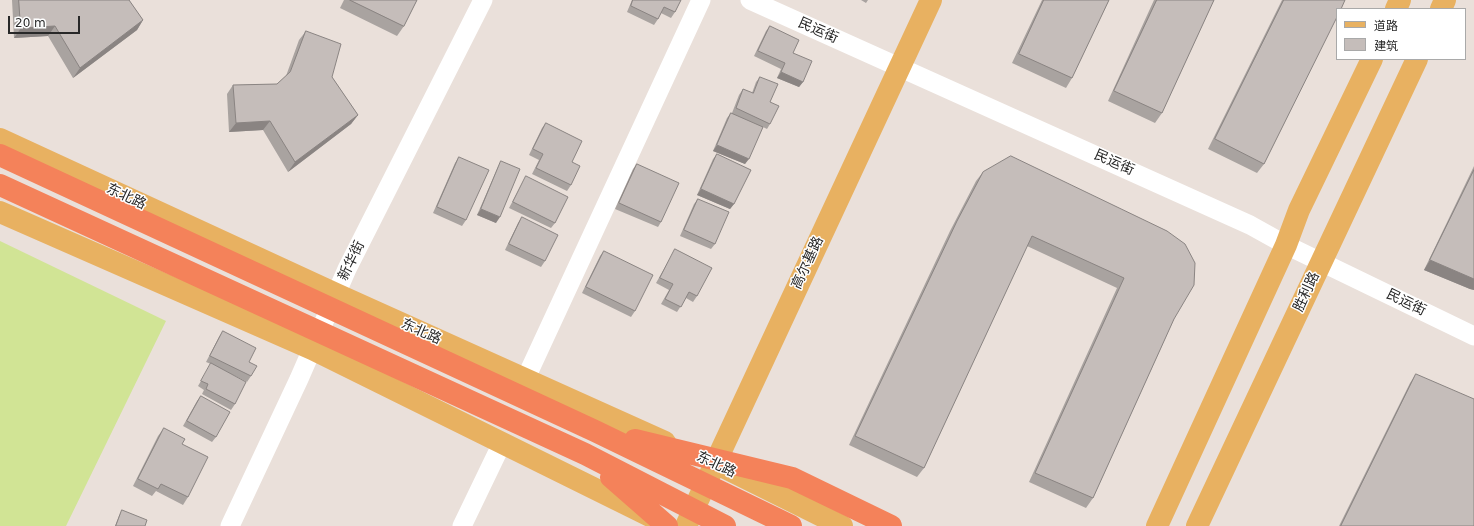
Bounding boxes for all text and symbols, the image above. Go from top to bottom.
scale bar [10,8,82,34]
legend [1336,8,1466,60]
street label: 民运街 [795,15,841,47]
text: 20 m [15,16,46,30]
text: 道路 [1374,19,1398,33]
text: 建筑 [1374,39,1398,53]
street label: 民运街 [1091,147,1137,179]
street label: 东北路 [103,181,149,213]
street label: 高尔基路 [789,234,827,292]
street label: 新华街 [335,238,369,284]
street label: 胜利路 [1291,269,1323,315]
street label: 民运街 [1383,286,1429,320]
street label: 东北路 [398,316,444,348]
street label: 东北路 [693,449,739,481]

